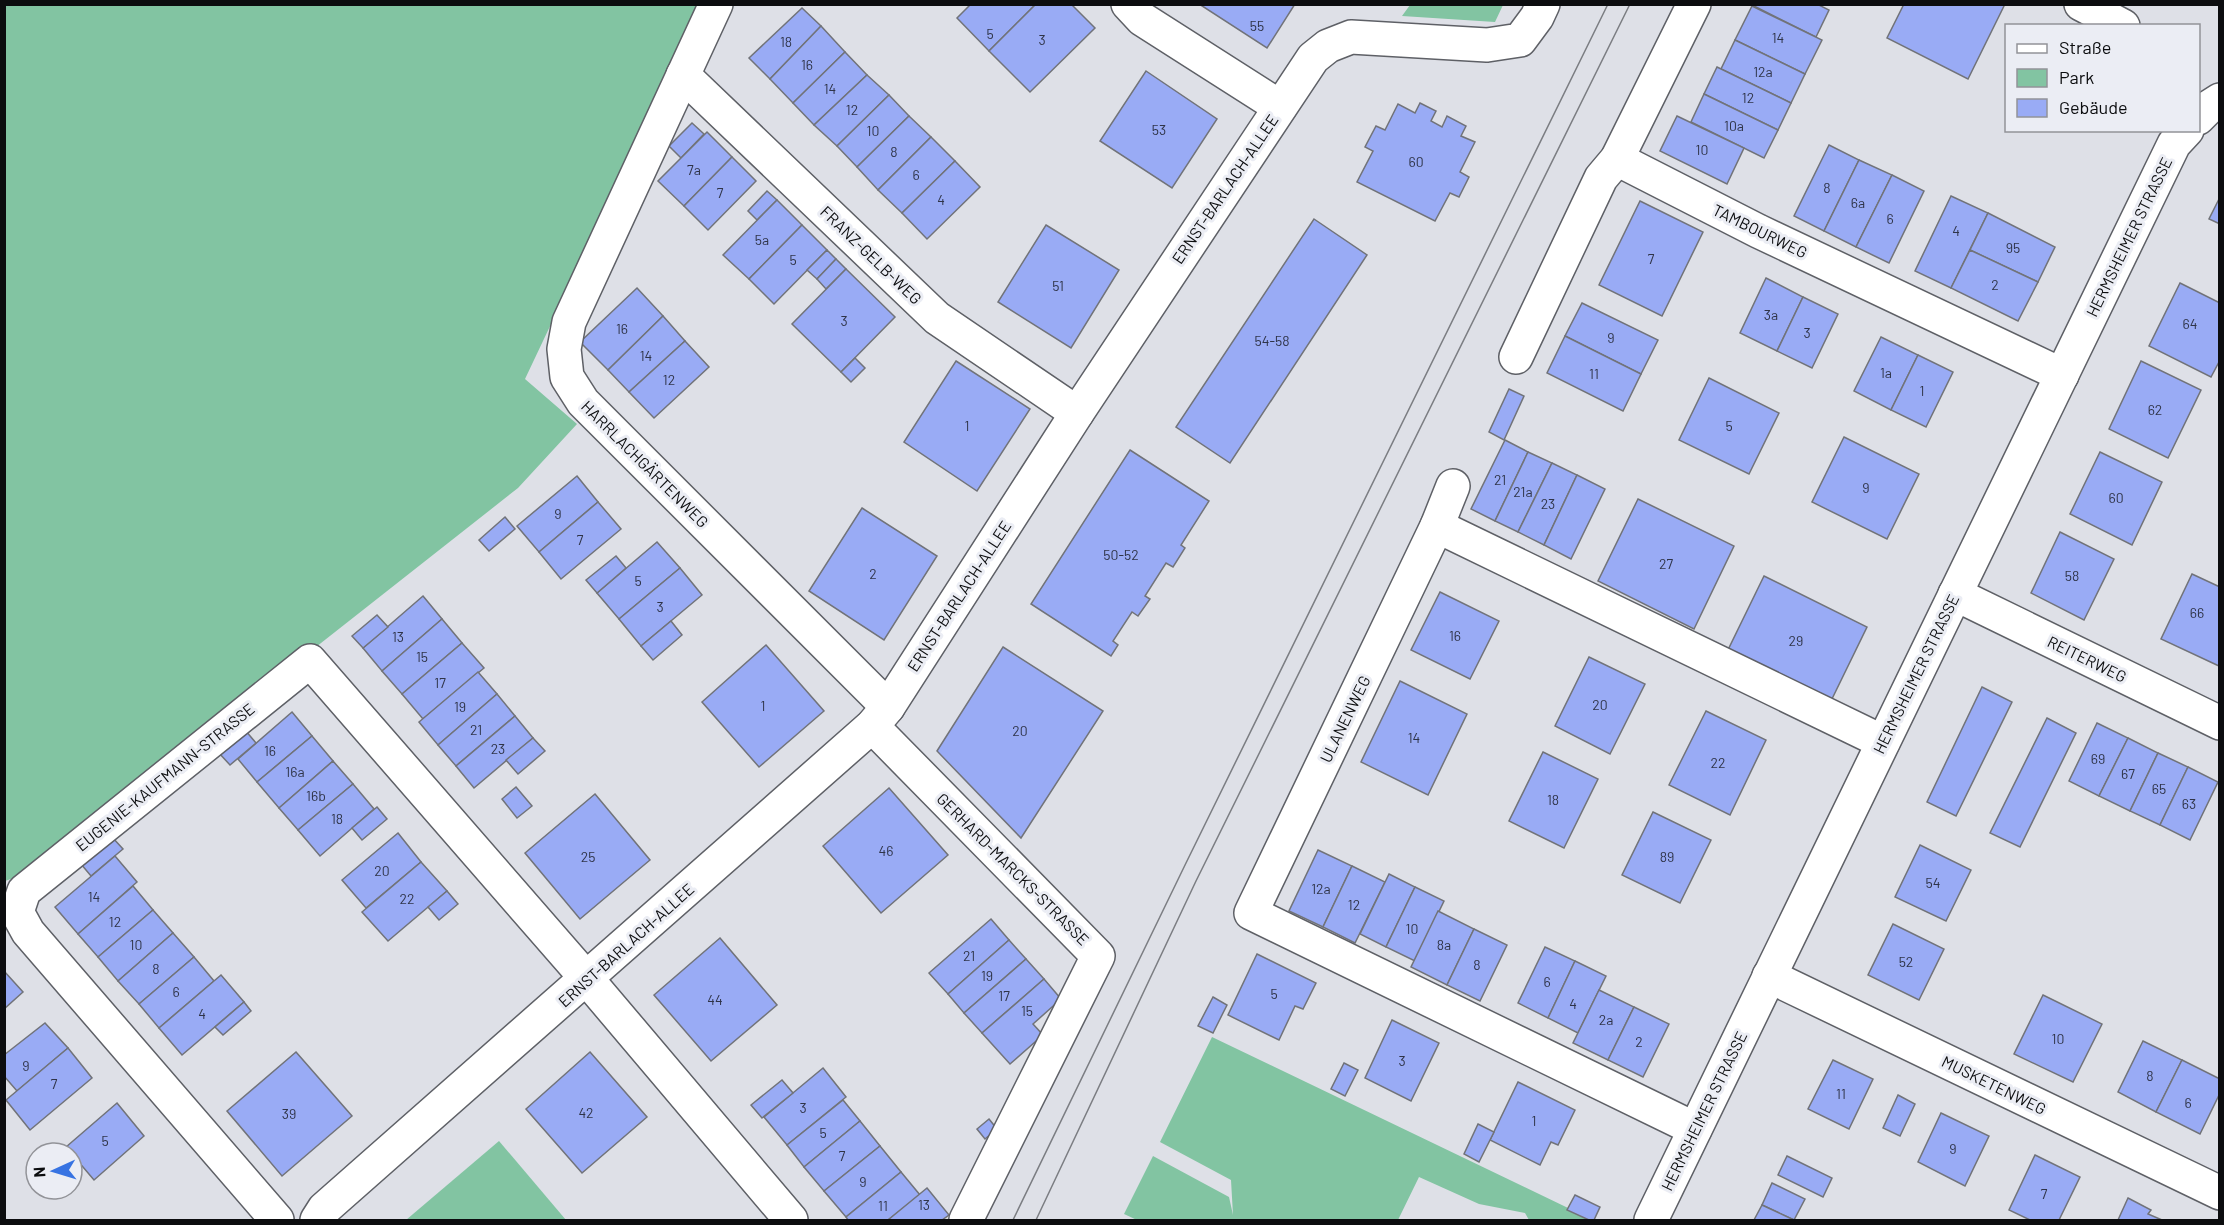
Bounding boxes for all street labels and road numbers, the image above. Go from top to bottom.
street label: ERNST-BARLACH-ALLEE [1168,111,1282,267]
street label: HERMSHEIMER STRASSE [2082,154,2175,320]
street label: TAMBOURWEG [1710,200,1811,262]
street label: FRANZ-GELB-WEG [817,202,926,308]
street label: HARRLACHGÄRTENWEG [578,396,713,531]
street label: ERNST-BARLACH-ALLEE [903,517,1014,675]
street label: HERMSHEIMER STRASSE [1869,591,1962,757]
street label: REITERWEG [2045,631,2130,686]
street label: ULANENWEG [1315,672,1374,765]
street label: EUGENIE-KAUFMANN-STRASSE [72,699,258,855]
street label: GERHARD-MARCKS-STRASSE [933,789,1093,949]
street label: ERNST-BARLACH-ALLEE [554,879,697,1010]
street label: HERMSHEIMER STRASSE [1657,1028,1750,1194]
street label: MUSKETENWEG [1939,1051,2049,1118]

